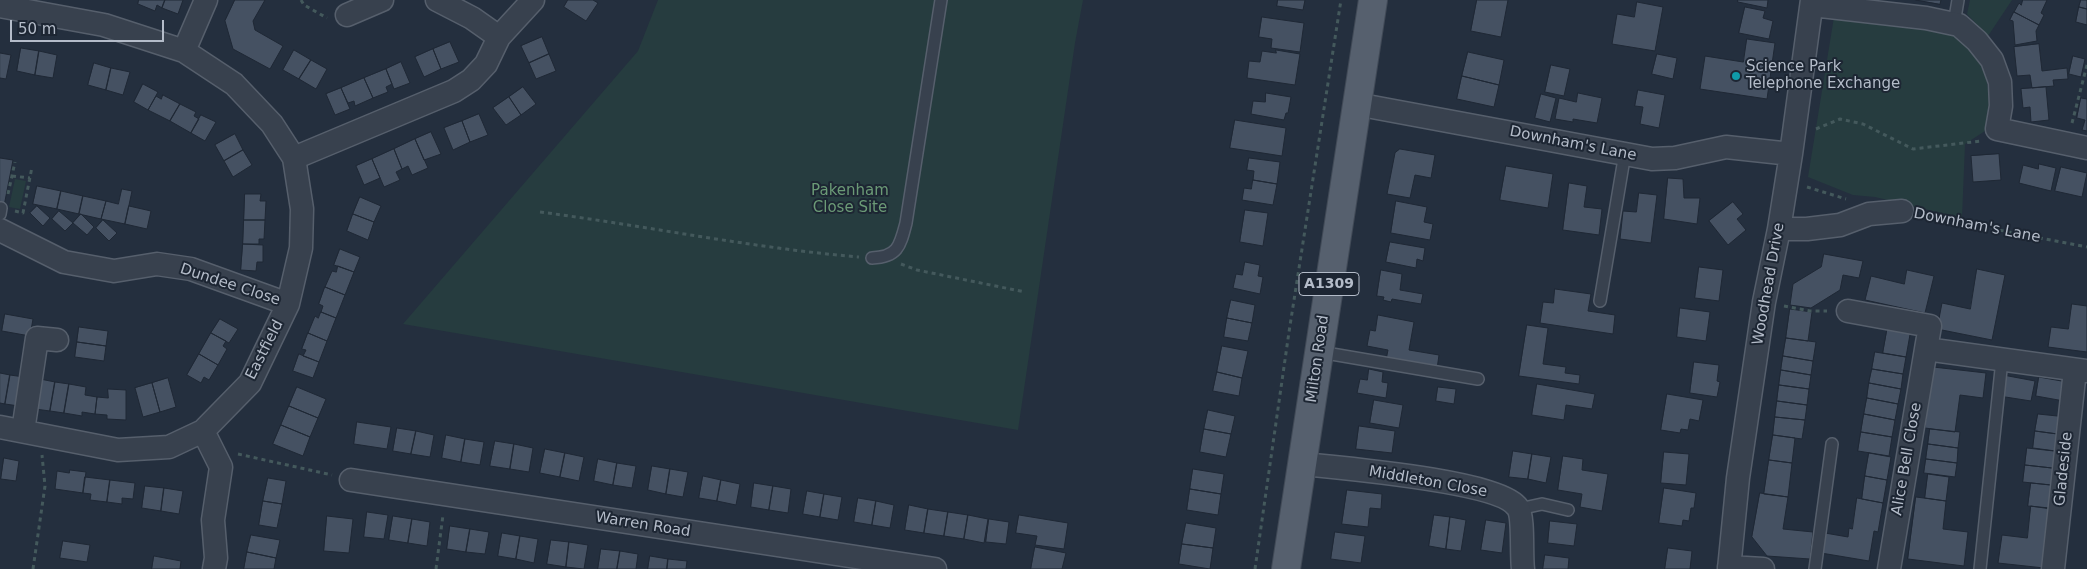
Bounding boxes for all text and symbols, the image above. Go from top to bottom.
scale bar [12,10,166,42]
text: 50 m [18,20,56,38]
place label: Science Park Telephone Exchange [1746,58,1900,93]
marker: Science Park Telephone Exchange [1730,70,1742,82]
street label: Downham's Lane [1508,123,1638,165]
park label: Pakenham Close Site [811,182,889,217]
street label: Downham's Lane [1912,205,2042,247]
street label: Woodhead Drive [1749,221,1789,347]
street label: Dundee Close [178,260,282,310]
road number: A1309 [1299,272,1359,296]
street label: Milton Road [1303,314,1333,404]
street label: Eastfield [242,317,288,383]
street label: Alice Bell Close [1888,401,1926,517]
street label: Gladeside [2051,431,2077,507]
street label: Middleton Close [1367,463,1489,501]
street label: Warren Road [594,509,692,541]

